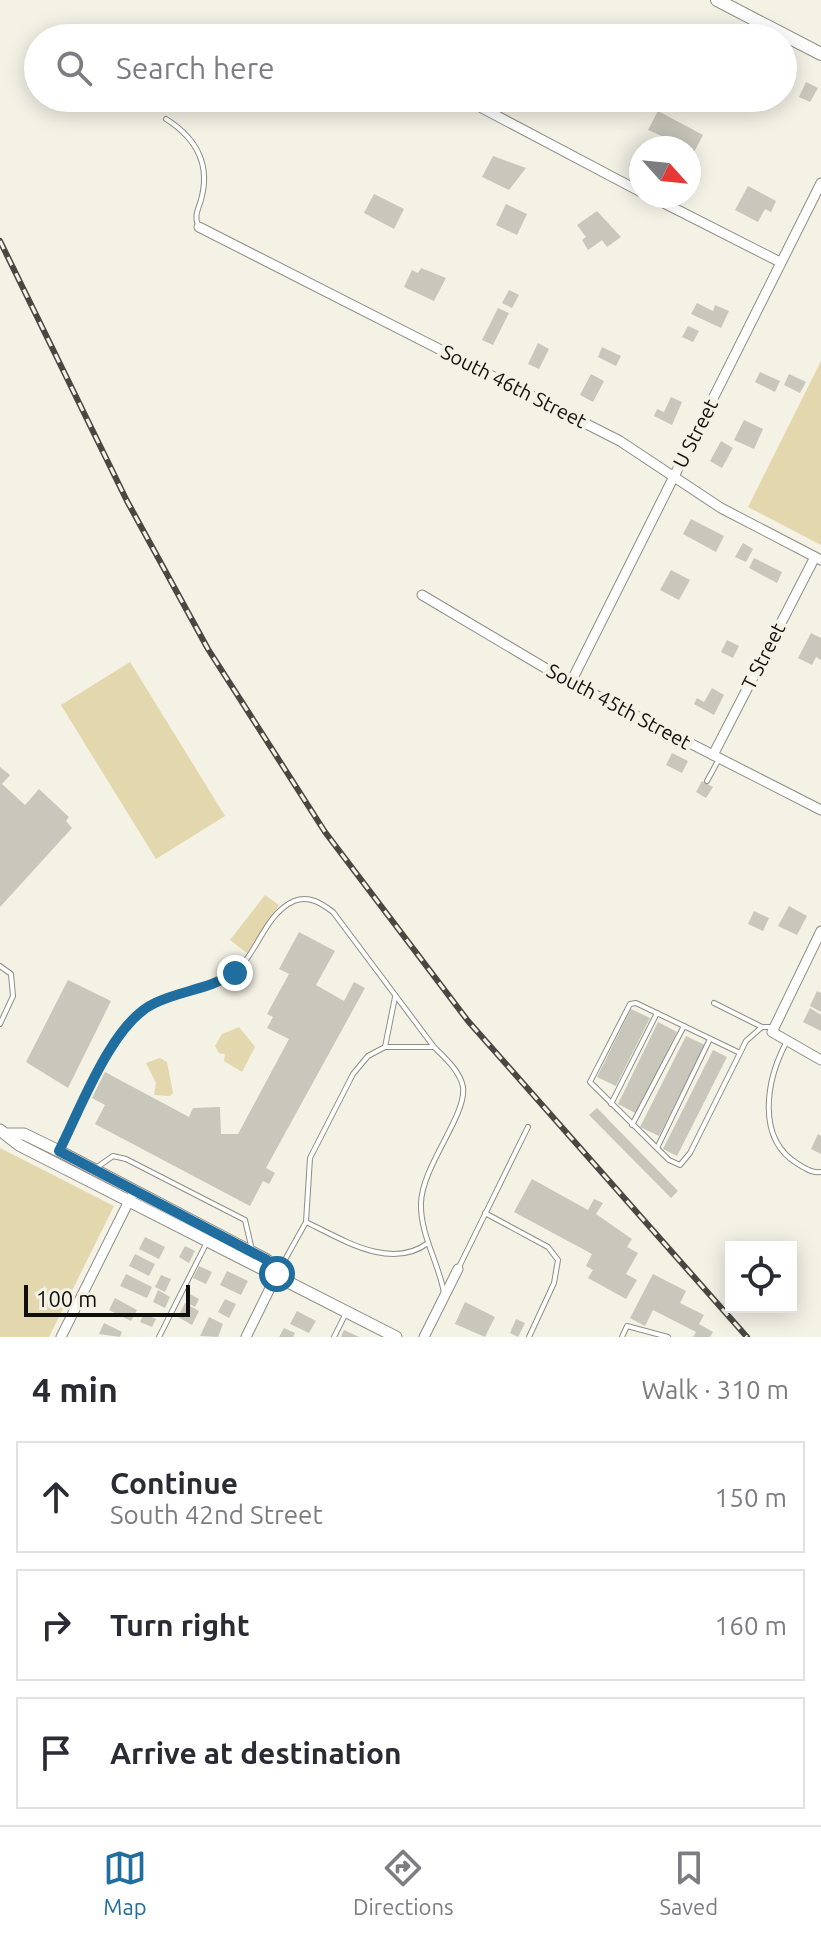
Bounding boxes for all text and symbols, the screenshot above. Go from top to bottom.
search box [24,24,797,112]
icon: search [52,46,96,90]
text: Search here [116,51,275,85]
north arrow [629,136,701,208]
street label: South 46th Street [438,339,590,433]
street label: U Street [668,395,722,471]
street label: T Street [737,619,790,693]
street label: South 45th Street [543,658,695,754]
route end [217,955,253,991]
map controls [725,1241,797,1313]
button: locate [725,1241,797,1313]
route start [259,1256,295,1292]
scale bar [24,1281,190,1317]
text: 100 m [36,1286,97,1311]
text: 4 min [32,1370,118,1408]
text: Walk · 310 m [641,1375,789,1404]
text: Continue [110,1466,238,1500]
icon: ahead [34,1475,78,1519]
text: 150 m [715,1483,787,1512]
text: South 42nd Street [110,1500,323,1529]
icon: right [34,1603,78,1647]
text: Turn right [110,1608,250,1642]
text: 160 m [715,1611,787,1640]
icon: arrive [34,1731,78,1775]
text: Arrive at destination [110,1736,402,1770]
tab: Map [103,1846,147,1919]
tab: Directions [353,1846,454,1919]
tab: Saved [659,1846,718,1919]

